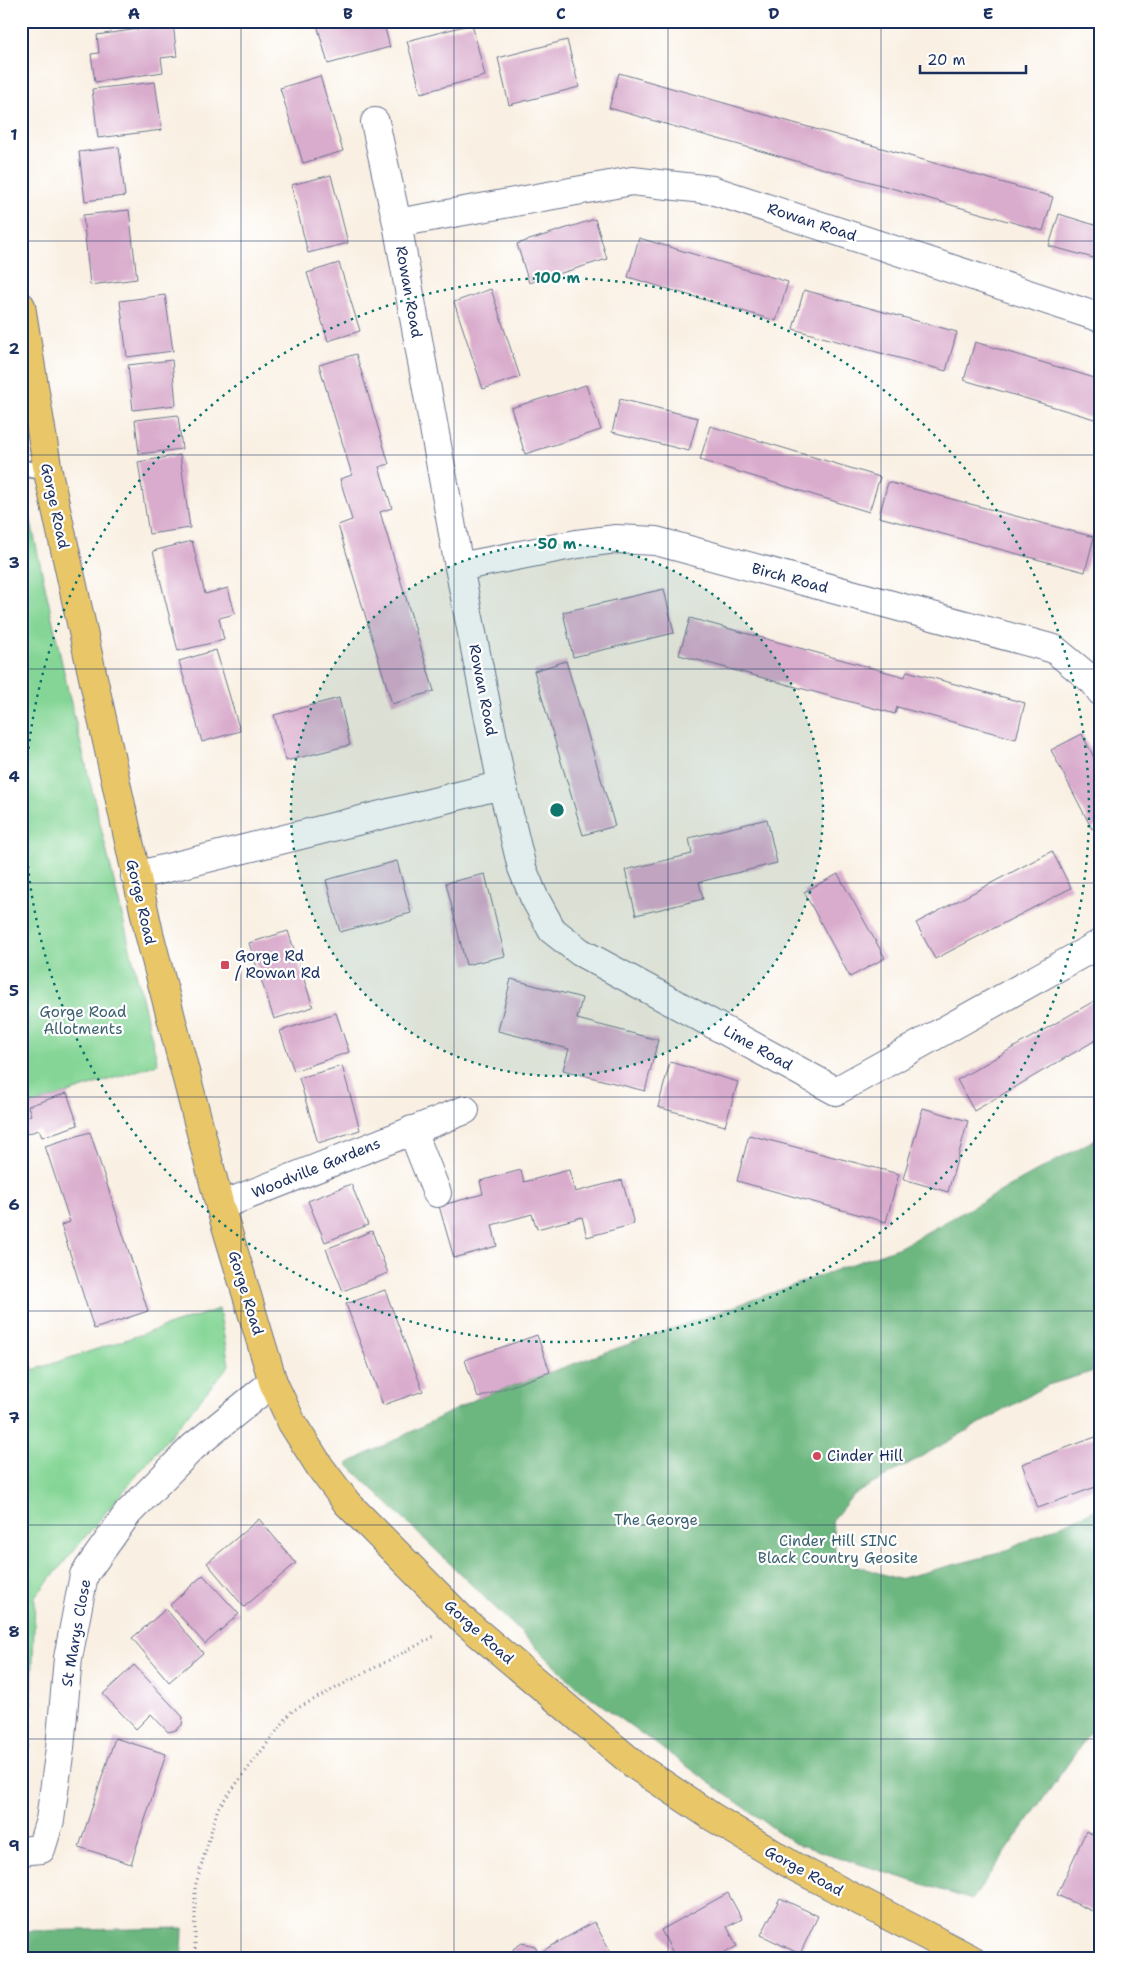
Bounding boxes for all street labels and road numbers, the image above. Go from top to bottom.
street label: Rowan Road [765,198,860,246]
street label: Rowan Road [391,245,427,340]
street label: Gorge Road [36,461,74,551]
street label: Birch Road [749,558,831,598]
street label: Rowan Road [464,642,502,738]
street label: Gorge Road [121,857,161,947]
street label: Lime Road [720,1021,797,1075]
street label: Woodville Gardens [249,1133,383,1203]
street label: Gorge Road [224,1248,268,1338]
street label: St Marys Close [57,1578,95,1688]
street label: Gorge Road [440,1595,518,1669]
street label: Gorge Road [761,1841,847,1901]

